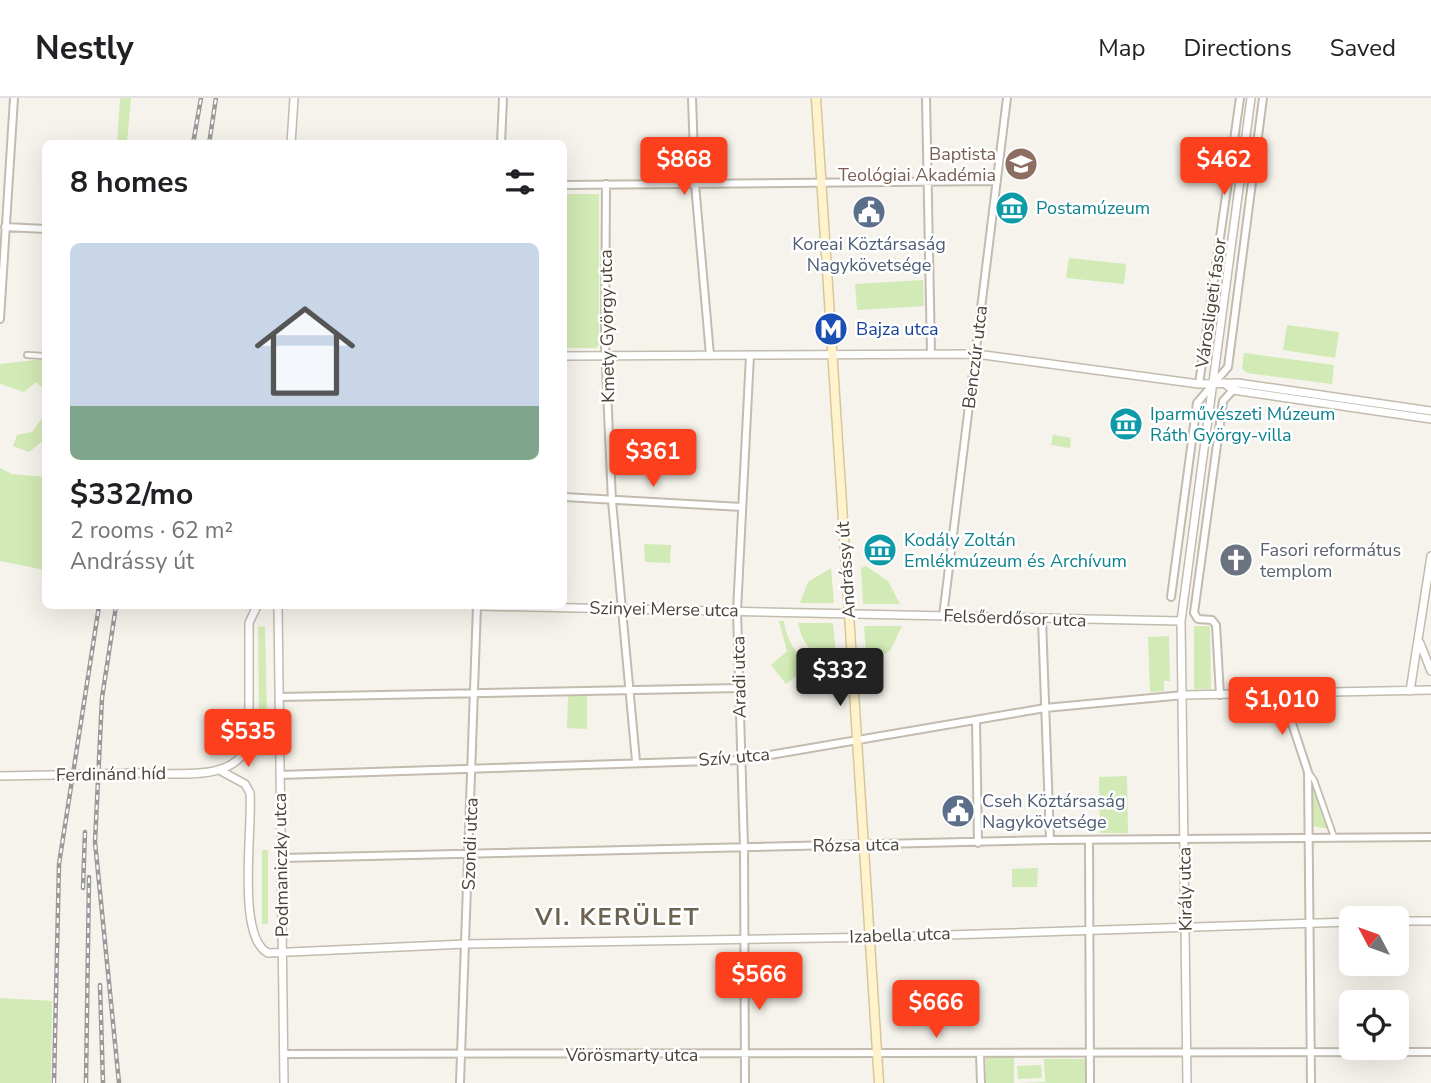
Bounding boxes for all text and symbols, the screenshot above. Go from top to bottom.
text: Nestly [35,26,134,71]
text: Map [1098,32,1145,64]
text: Directions [1183,32,1292,64]
text: Saved [1330,32,1396,64]
pin: $868 [643,138,725,197]
pin: $462 [1183,138,1265,197]
place label: Baptista Teológiai Akadémia [838,142,996,187]
text: $868 [656,144,712,175]
text: $462 [1196,144,1252,175]
school or university icon: Baptista Teológiai Akadémia [1002,145,1040,183]
text: 8 homes [70,162,188,203]
icon: filters [501,163,539,201]
museum icon: Postamúzeum [993,189,1031,227]
public building icon: Koreai Köztársaság Nagykövetsége [850,193,888,231]
place label: Postamúzeum [1036,196,1150,220]
place label: Koreai Köztársaság Nagykövetsége [792,232,946,277]
street label: Városligeti fasor [1190,236,1232,371]
street label: Kmety György utca [594,249,620,403]
icon: home [242,288,368,414]
street label: Benczúr utca [957,304,993,410]
metro station icon: Bajza utca [812,310,850,348]
place label: Bajza utca [856,317,938,341]
place label: Iparművészeti Múzeum Ráth György-villa [1150,402,1335,447]
museum icon: Iparművészeti Múzeum Ráth György-villa [1107,405,1145,443]
pin: $361 [612,430,694,489]
text: $361 [625,436,681,467]
text: $332/mo [70,474,193,515]
text: 2 rooms · 62 m² [70,515,233,546]
street label: Andrássy út [831,520,861,619]
place label: Kodály Zoltán Emlékmúzeum és Archívum [904,528,1127,573]
museum icon: Kodály Zoltán Emlékmúzeum és Archívum [861,531,899,569]
place label: Fasori református templom [1260,538,1401,583]
church icon: Fasori református templom [1217,541,1255,579]
text: Andrássy út [70,546,194,577]
street label: Szinyei Merse utca [589,596,739,622]
street label: Felsőerdősor utca [943,604,1087,632]
street label: Aradi utca [726,636,752,718]
pin: $332 [799,648,881,708]
text: $332 [812,655,868,686]
pin: $1,010 [1225,678,1339,737]
text: $1,010 [1245,684,1319,715]
pin: $535 [207,710,289,769]
text: $535 [220,716,276,747]
street label: Szív utca [697,742,771,772]
street label: Ferdinánd híd [56,761,166,787]
place label: Cseh Köztársaság Nagykövetsége [982,789,1125,834]
public building icon: Cseh Köztársaság Nagykövetsége [939,792,977,830]
street label: Podmaniczky utca [268,793,294,937]
street label: Szondi utca [456,797,484,891]
street label: Rózsa utca [812,832,900,858]
street label: Király utca [1172,847,1198,931]
district label: VI. KERÜLET [534,901,701,933]
north arrow [1339,906,1409,976]
map controls [1339,906,1409,1060]
street label: Izabella utca [849,921,951,949]
pin: $566 [718,953,800,1012]
text: $566 [731,959,787,990]
pin: $666 [895,981,977,1040]
text: $666 [908,987,964,1018]
button: locate [1339,990,1409,1060]
street label: Vörösmarty utca [565,1043,698,1067]

